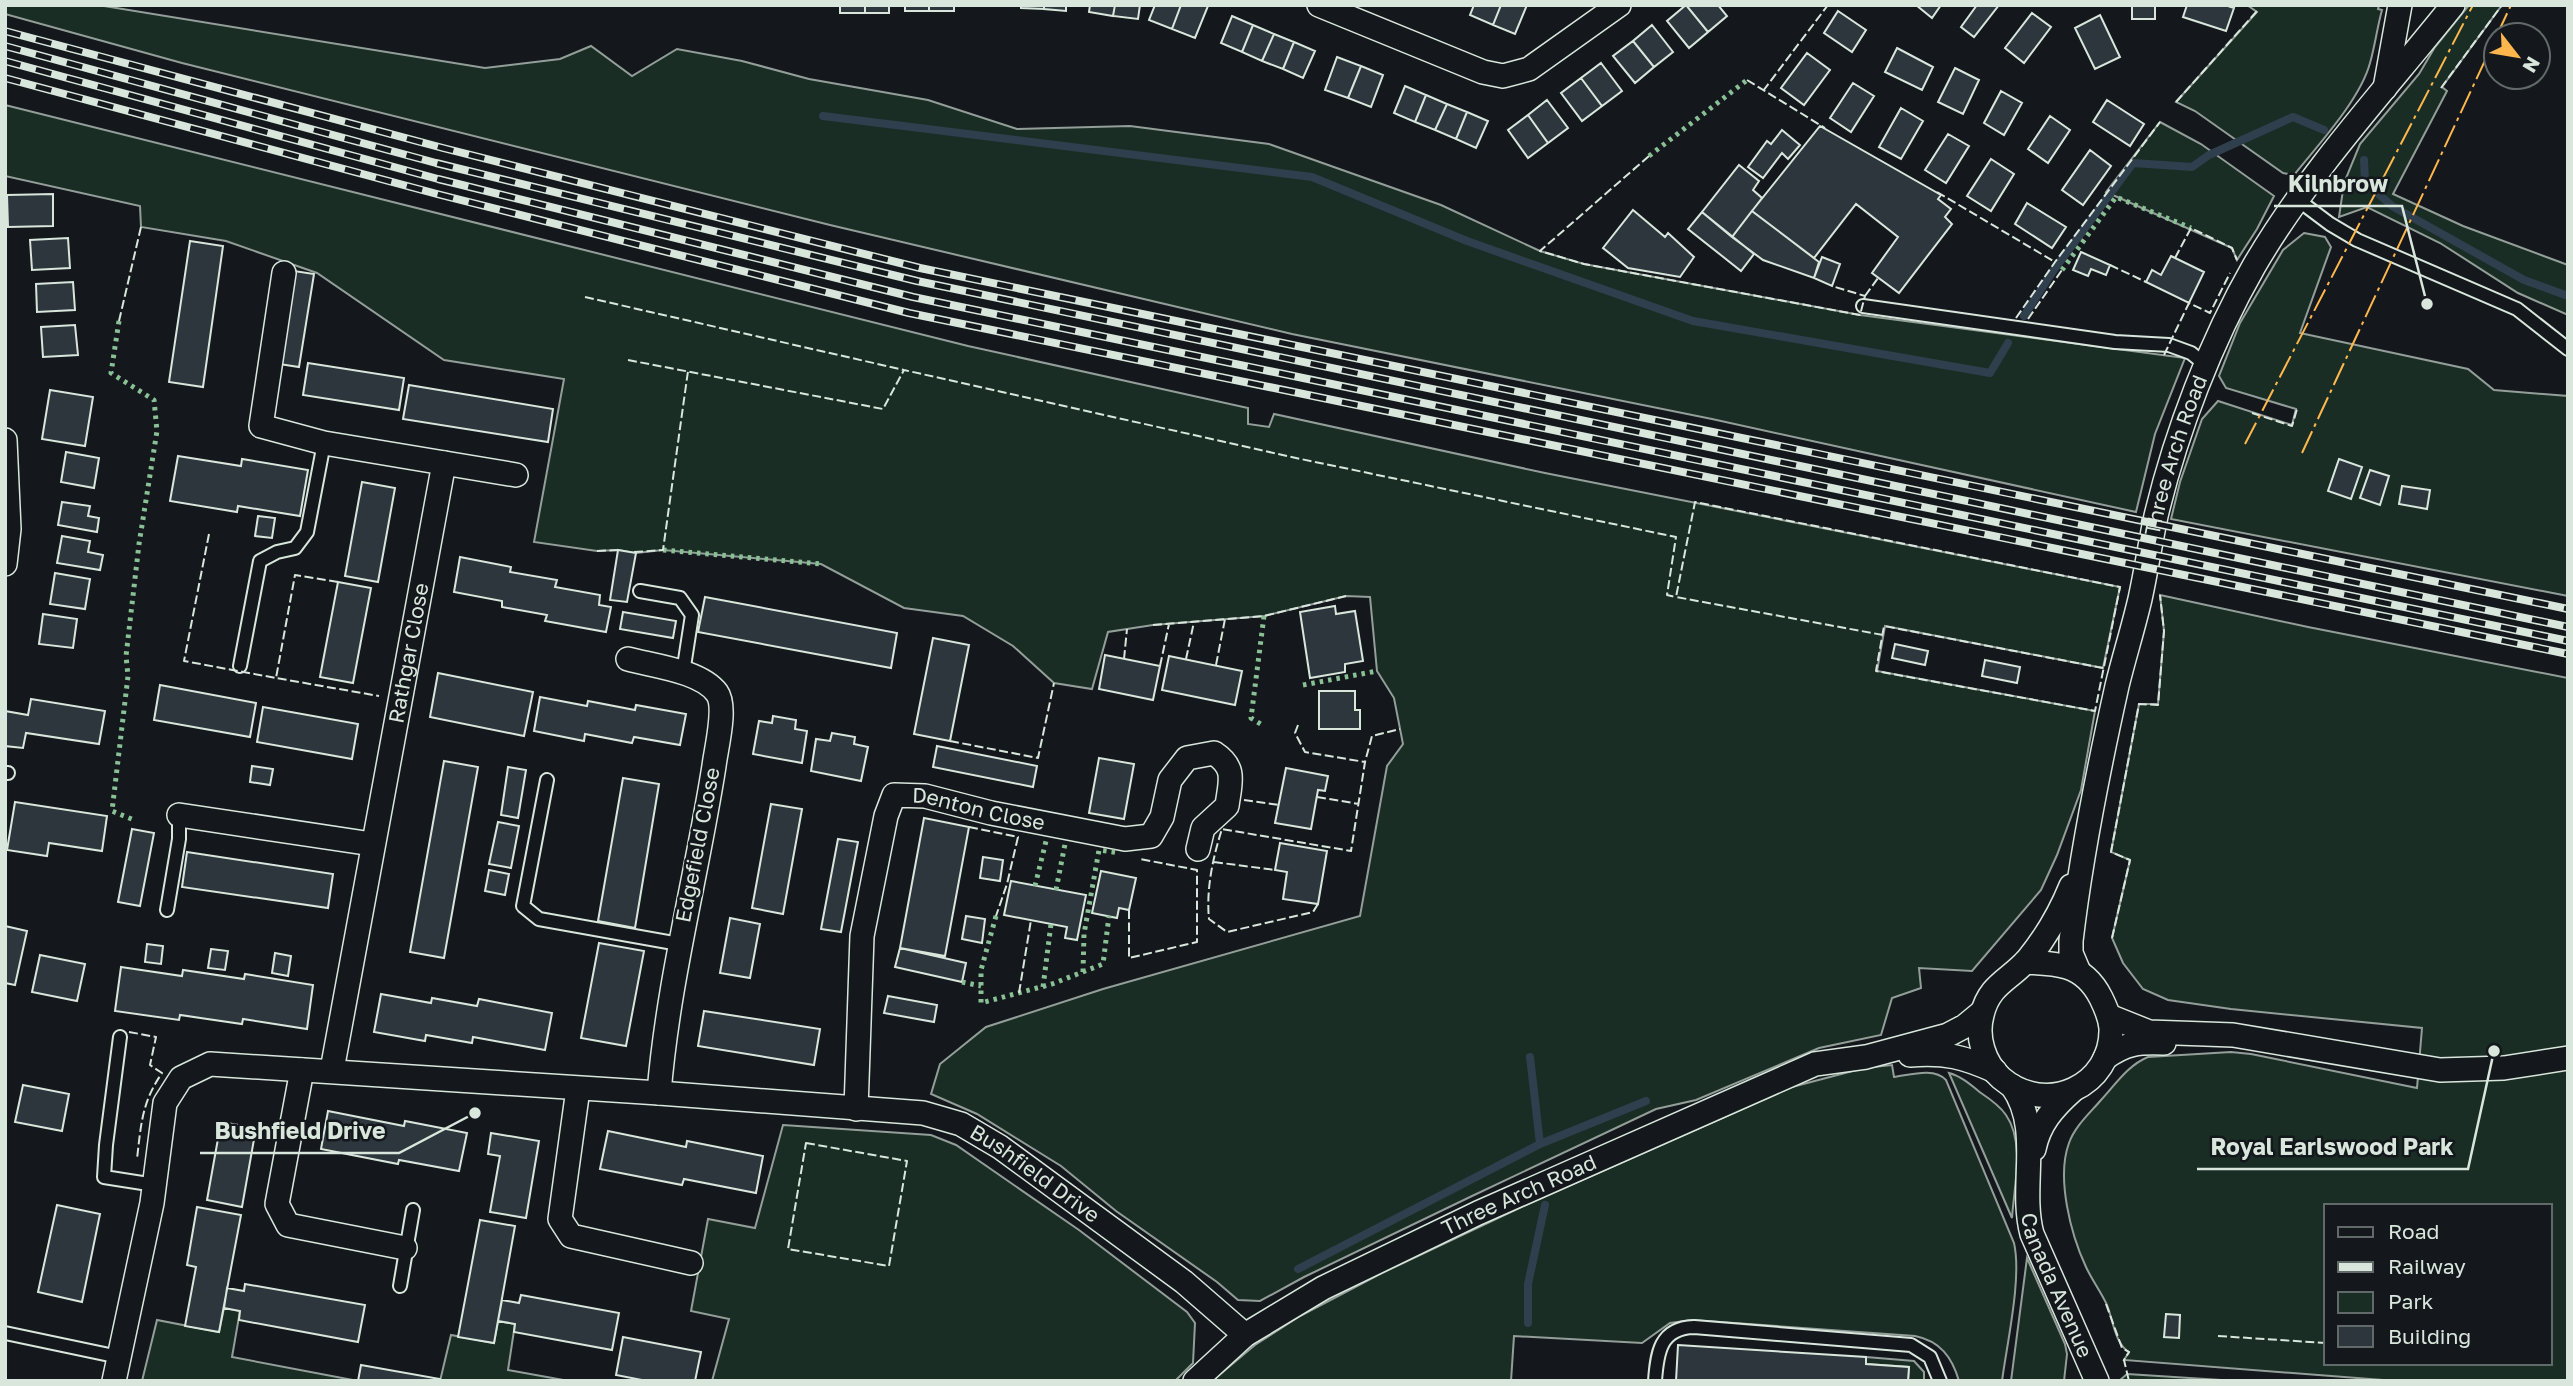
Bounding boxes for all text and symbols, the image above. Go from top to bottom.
north arrow [2482,21,2552,91]
text: N [2518,53,2546,77]
callout: Kilnbrow [2274,162,2402,206]
text: Kilnbrow [2288,169,2388,197]
street label: Three Arch Road [2138,371,2212,538]
street label: Rathgar Close [382,581,434,725]
street label: Edgefield Close [669,765,725,924]
street label: Denton Close [912,782,1047,835]
callout: Bushfield Drive [200,1109,399,1153]
text: Bushfield Drive [214,1116,386,1144]
street label: Bushfield Drive [966,1118,1105,1228]
callout: Royal Earlswood Park [2197,1125,2468,1169]
text: Royal Earlswood Park [2210,1132,2454,1160]
street label: Three Arch Road [1437,1148,1600,1241]
legend [2324,1204,2552,1365]
street label: Canada Avenue [2016,1211,2099,1361]
text: Road [2388,1218,2439,1244]
text: Railway [2388,1253,2466,1279]
text: Park [2388,1288,2434,1314]
text: Building [2388,1323,2471,1349]

